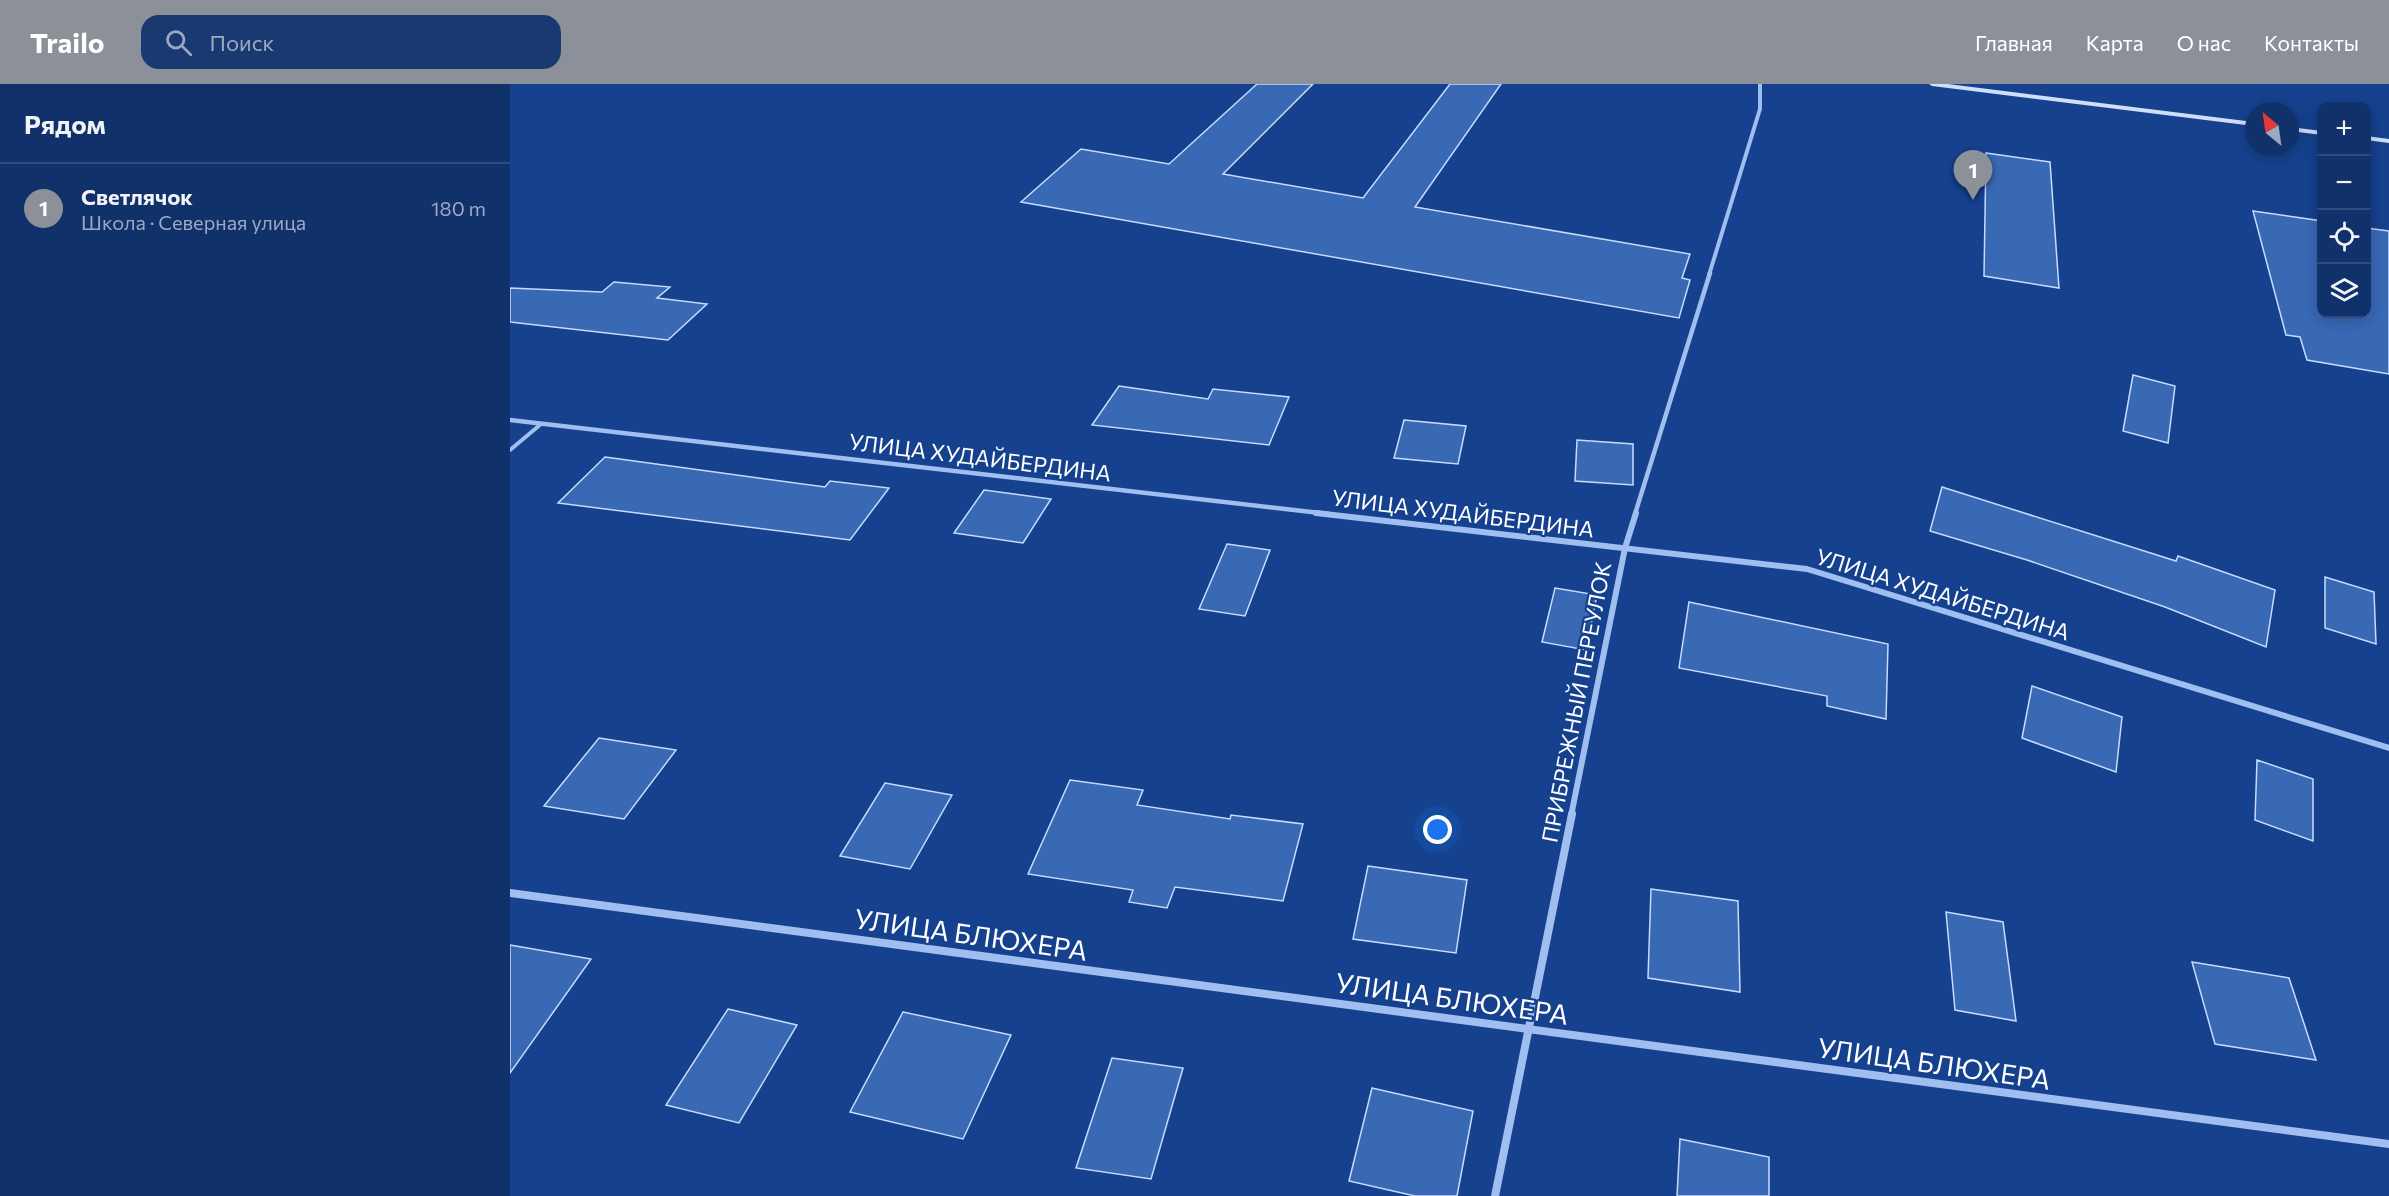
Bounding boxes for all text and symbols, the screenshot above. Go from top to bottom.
search box [141,15,561,69]
text: Trailo [30,25,105,59]
icon: search [162,26,195,59]
text: Поиск [210,29,274,56]
text: Главная [1975,30,2053,55]
text: Карта [2086,30,2144,55]
text: О нас [2177,30,2231,55]
text: Контакты [2264,30,2359,55]
north arrow [2245,102,2299,156]
map controls [2317,102,2371,318]
button: + [2317,102,2371,156]
text: Рядом [24,108,106,139]
pin: 1 [1954,150,1992,200]
button: − [2317,156,2371,210]
text: Светлячок [81,183,193,210]
text: 1 [39,196,48,220]
text: 180 m [431,196,486,220]
text: Школа · Северная улица [81,210,306,234]
button: locate [2317,210,2371,264]
button: layers [2317,264,2371,318]
street label: УЛИЦА ХУДАЙБЕРДИНА [847,428,1113,486]
street label: УЛИЦА ХУДАЙБЕРДИНА [1330,484,1596,542]
street label: УЛИЦА ХУДАЙБЕРДИНА [1813,542,2073,646]
street label: ПРИБРЕЖНЫЙ ПЕРЕУЛОК [1536,559,1617,845]
your location [1423,815,1452,844]
street label: УЛИЦА БЛЮХЕРА [852,901,1090,967]
street label: УЛИЦА БЛЮХЕРА [1333,965,1571,1031]
street label: УЛИЦА БЛЮХЕРА [1815,1030,2053,1096]

